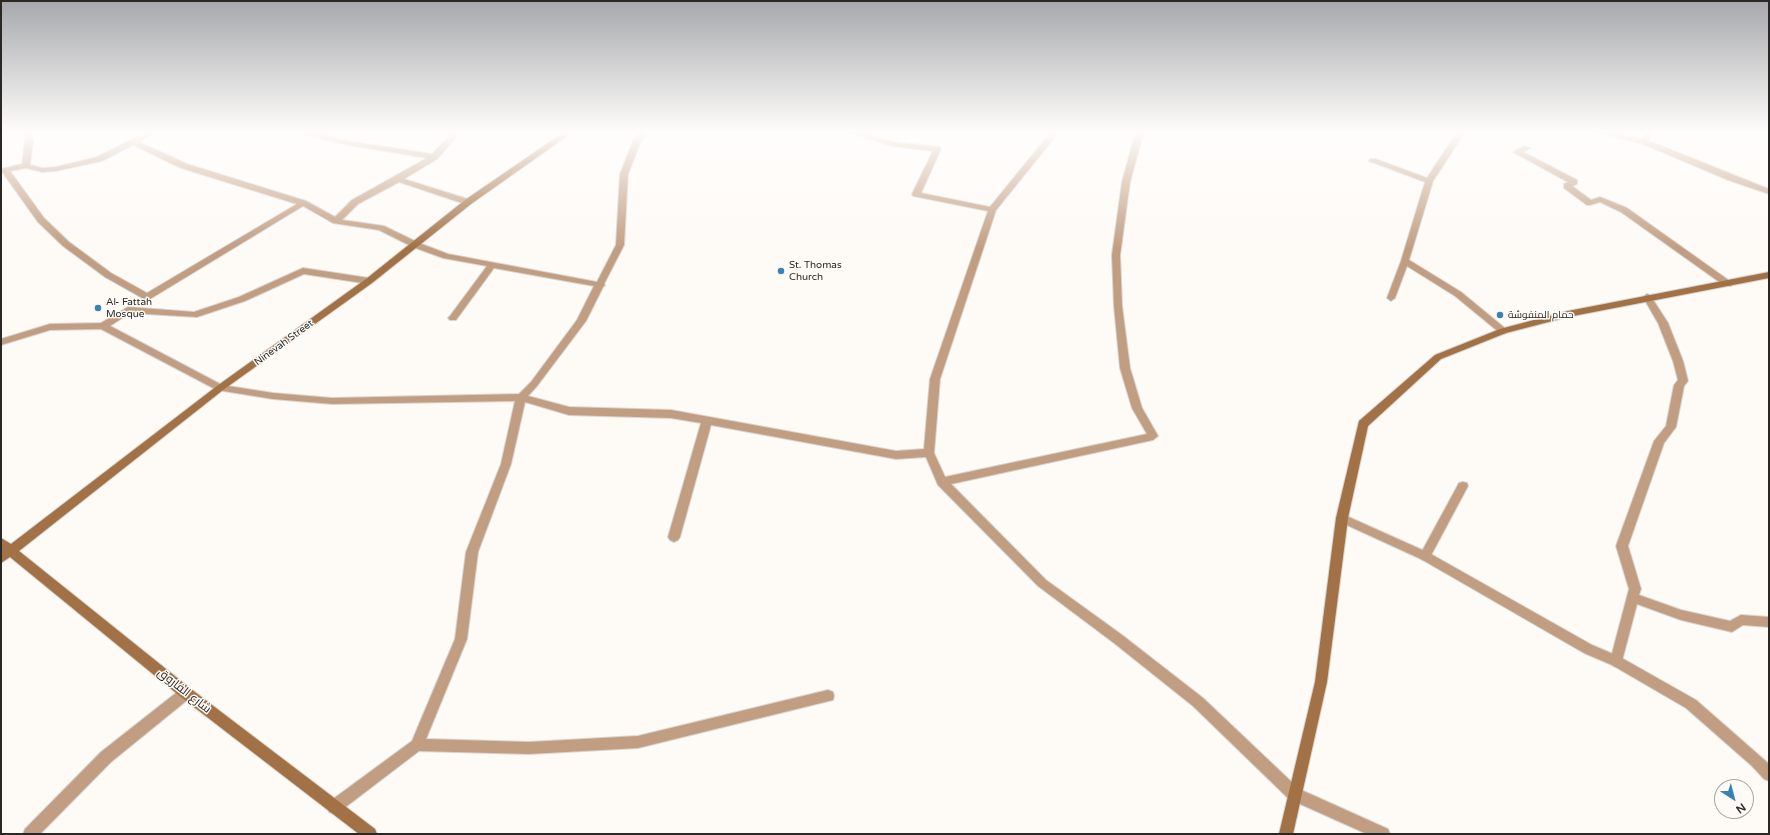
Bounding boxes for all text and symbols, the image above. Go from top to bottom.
place label: St. Thomas Church [789,259,842,282]
marker: St. Thomas Church [776,266,786,276]
place label: Al- Fattah Mosque [106,296,152,320]
marker: Al- Fattah Mosque [93,303,103,313]
place label: حمام المنفوشة [1508,309,1573,321]
marker: حمام المنفوشة [1495,310,1505,320]
street label: Ninevah Street [252,317,316,369]
street label: شارع الفاروق [154,666,214,716]
north arrow [1714,779,1754,819]
text: N [1733,800,1748,816]

